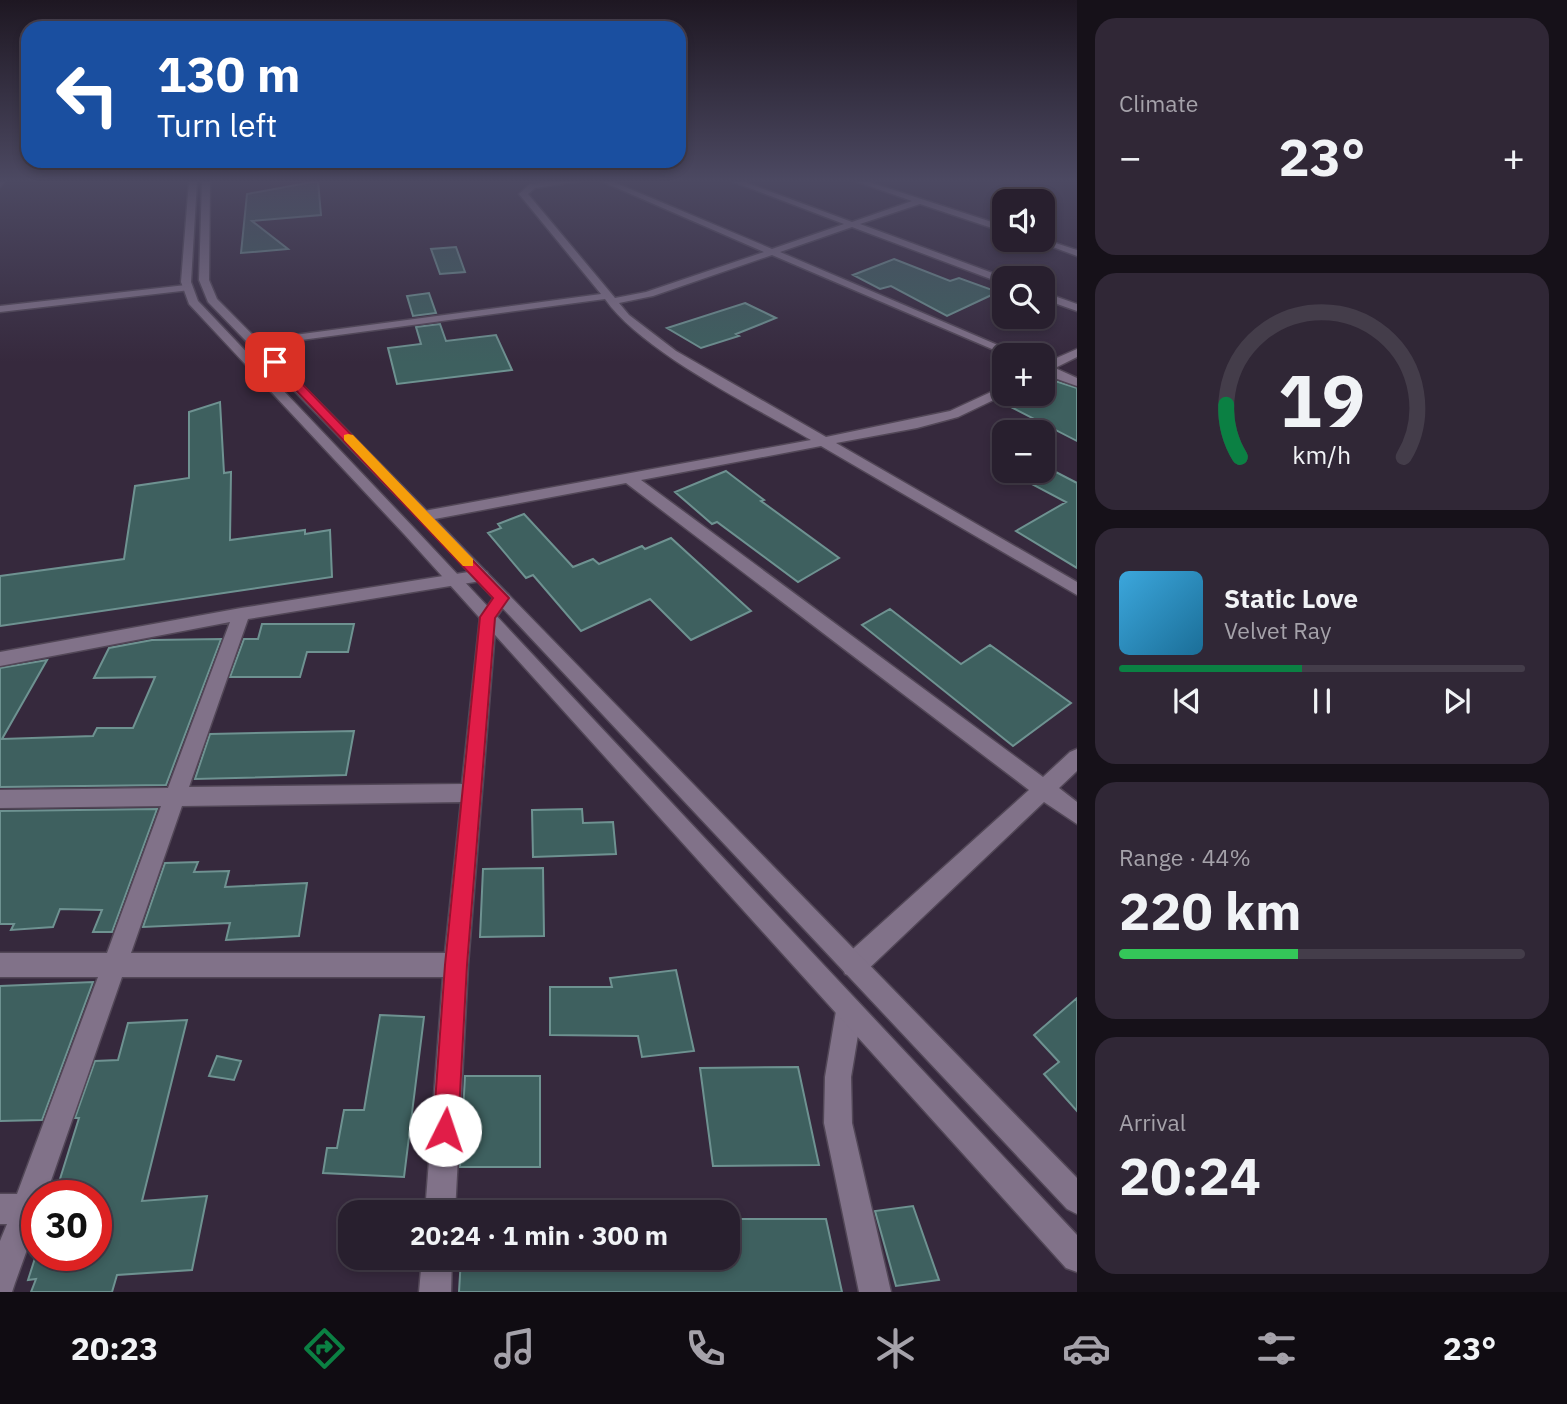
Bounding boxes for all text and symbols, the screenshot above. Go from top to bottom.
text: 130 m [157,42,301,105]
icon: left [42,49,133,140]
text: Climate [1119,88,1198,118]
text: Turn left [157,104,277,146]
text: 23° [1279,123,1365,190]
text: − [1119,132,1142,181]
text: + [1502,132,1525,181]
map controls [992,189,1055,483]
button: sound [992,189,1055,252]
button: search [992,266,1055,329]
pin [245,332,305,392]
icon: arrive [256,343,294,381]
button: + [992,343,1055,406]
text: 19 [1278,353,1366,448]
button: − [992,420,1055,483]
text: km/h [1293,438,1351,471]
text: Static Love [1224,581,1358,615]
text: Velvet Ray [1224,615,1331,645]
icon: previous [1168,682,1206,720]
icon: pause [1303,682,1341,720]
icon: next [1438,682,1476,720]
text: Range · 44% [1119,842,1251,872]
text: 220 km [1119,877,1301,944]
position arrow [408,1093,482,1167]
text: Arrival [1119,1107,1186,1137]
text: 20:24 [1119,1142,1261,1209]
speed limit sign: 30 [21,1180,112,1271]
text: 20:24 · 1 min · 300 m [410,1218,668,1252]
icon: directions [300,1324,349,1373]
icon: music [490,1324,539,1373]
icon: phone [681,1324,730,1373]
icon: climate [871,1324,920,1373]
icon: car [1062,1324,1111,1373]
icon: filters [1252,1324,1301,1373]
text: 20:23 [71,1327,158,1369]
text: 23° [1443,1327,1496,1369]

